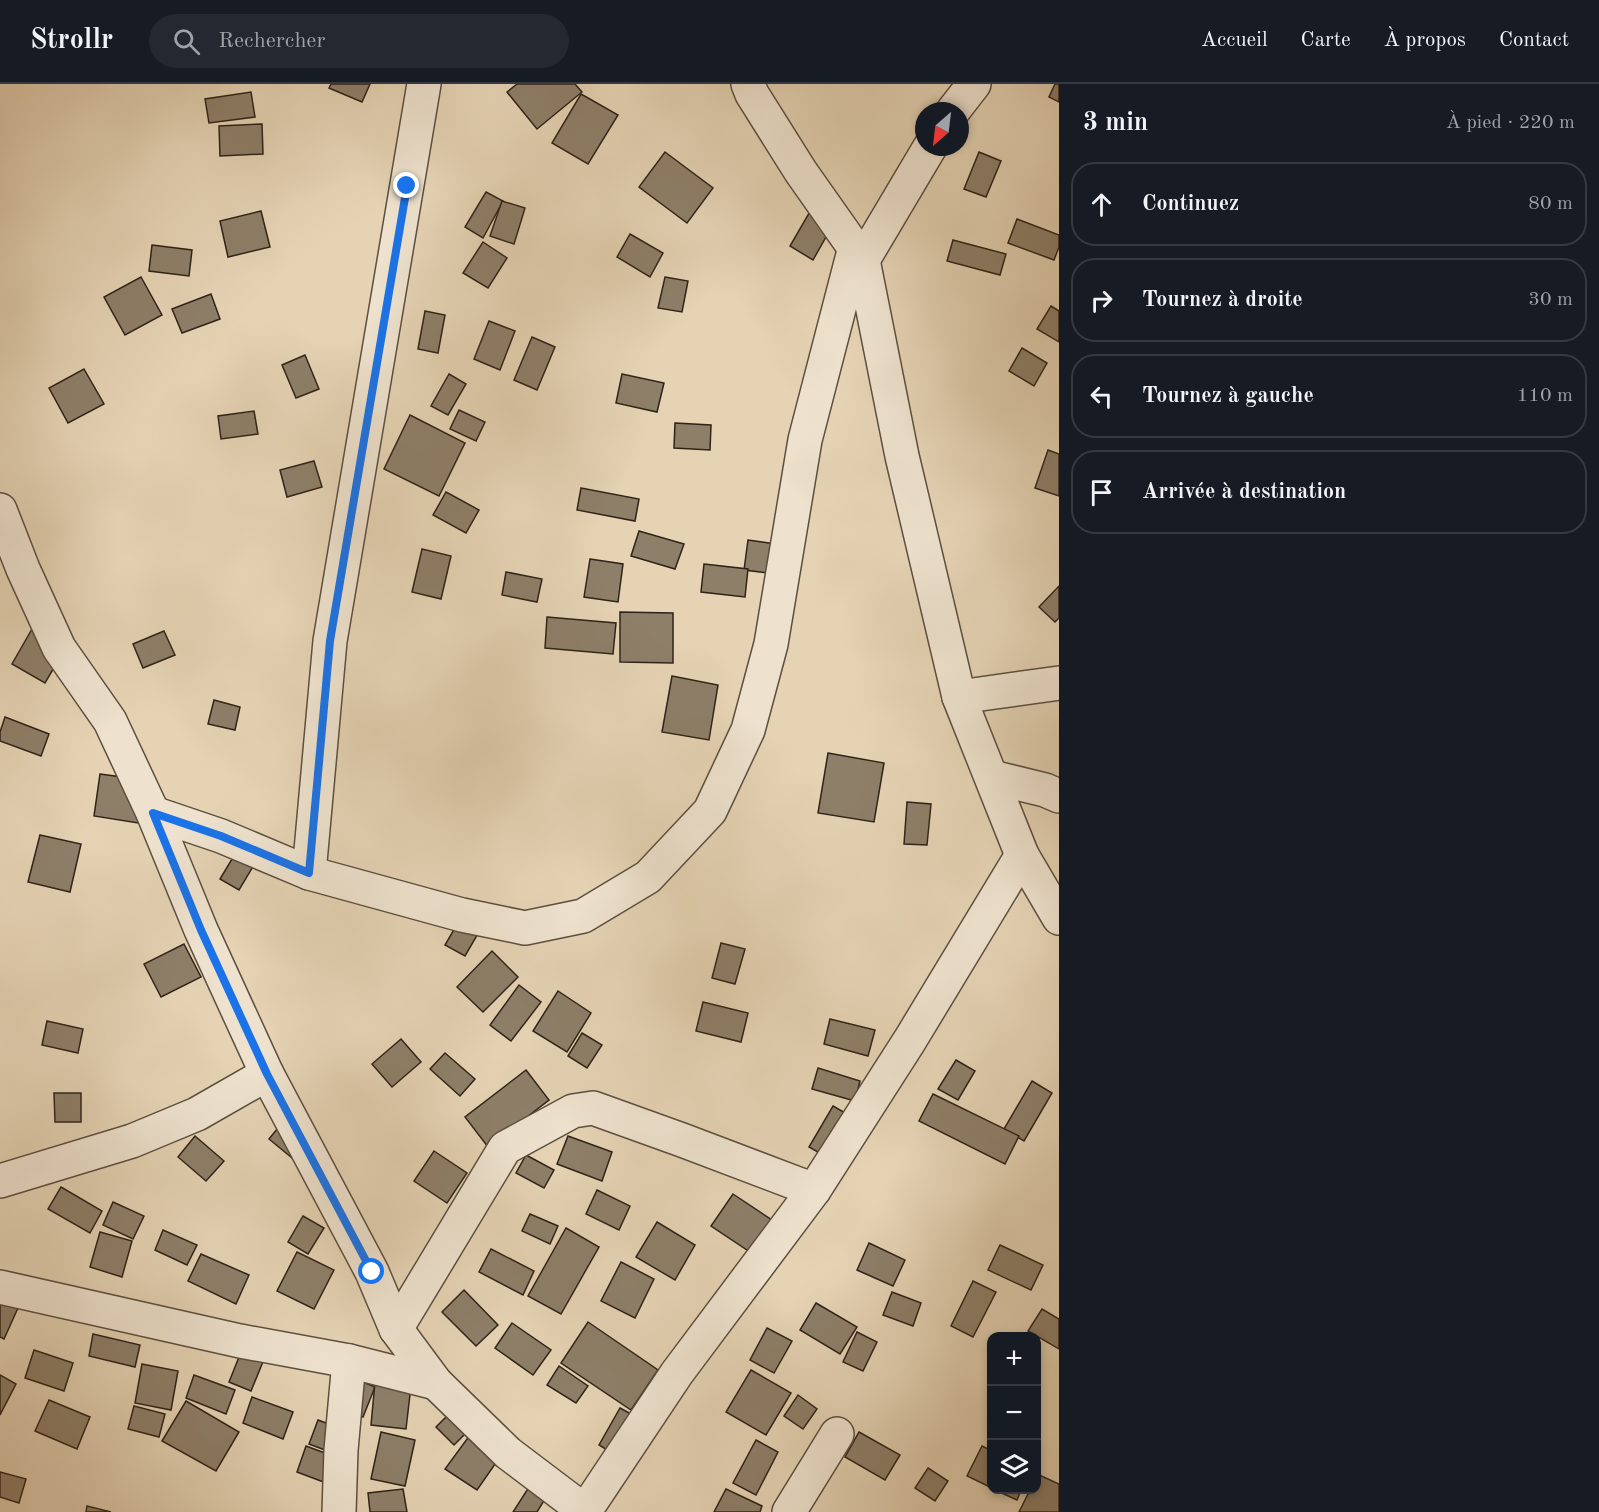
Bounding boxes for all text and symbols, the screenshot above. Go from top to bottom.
search box [149,14,569,68]
icon: search [170,25,203,58]
text: Strollr [30,27,113,55]
text: Rechercher [218,30,326,52]
text: Accueil [1201,30,1268,51]
text: Carte [1301,30,1351,51]
text: À propos [1384,30,1466,51]
text: Contact [1499,30,1569,51]
north arrow [915,102,969,156]
text: 3 min [1083,110,1148,136]
text: À pied · 220 m [1446,113,1575,133]
route end [393,172,419,198]
icon: ahead [1085,188,1118,221]
text: Continuez [1142,193,1239,215]
text: 80 m [1528,194,1573,214]
icon: right [1085,284,1118,317]
text: Tournez à droite [1142,289,1303,311]
text: 30 m [1528,290,1573,310]
icon: left [1085,380,1118,413]
text: Tournez à gauche [1142,385,1314,407]
text: 110 m [1517,386,1573,406]
icon: arrive [1085,476,1118,509]
text: Arrivée à destination [1142,481,1346,503]
route start [358,1258,384,1284]
map controls [987,1332,1041,1494]
button: + [987,1332,1041,1386]
button: − [987,1386,1041,1440]
button: layers [987,1440,1041,1494]

